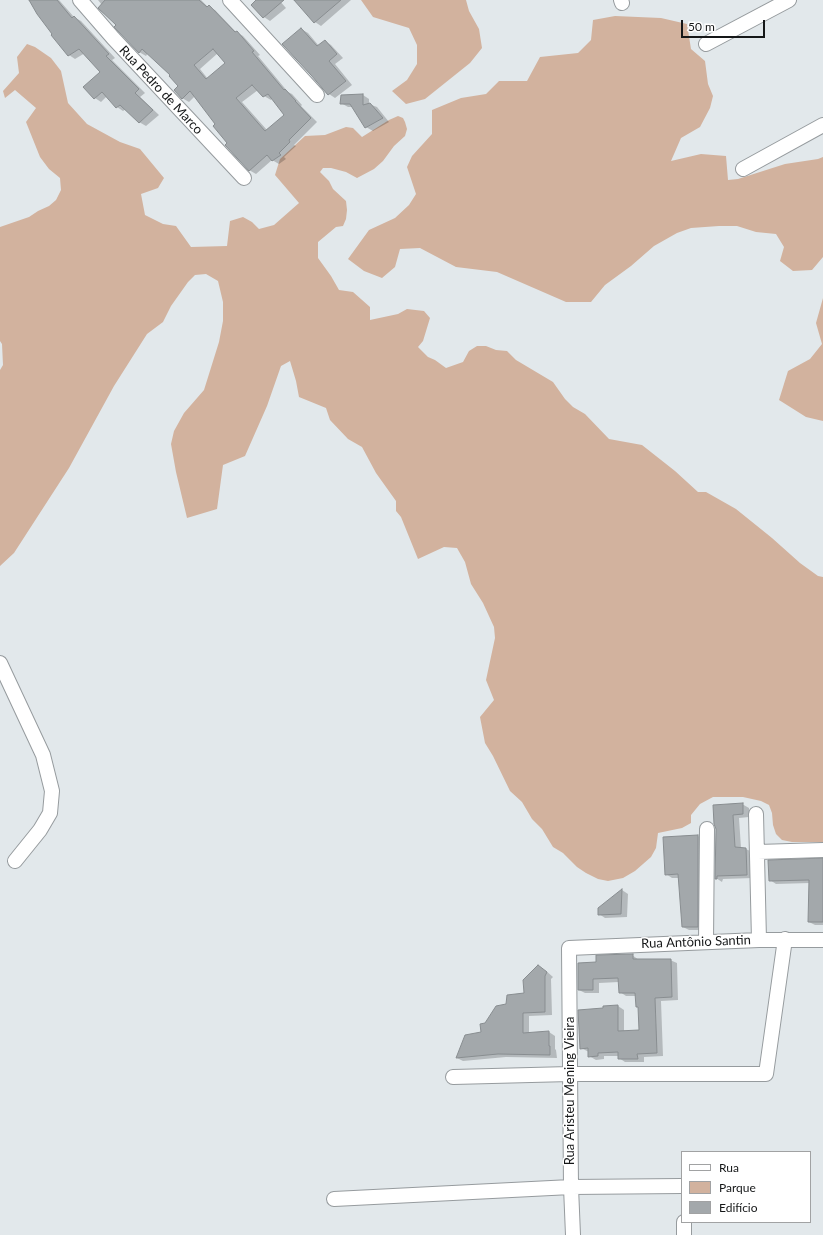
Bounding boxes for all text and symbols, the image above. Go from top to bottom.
scale bar [683,12,767,38]
text: 50 m [688,19,715,34]
street label: Rua Pedro de Marco [116,42,206,138]
street label: Rua Antônio Santin [641,932,751,952]
street label: Rua Aristeu Mening Vieira [562,1017,578,1165]
legend [681,1151,811,1223]
text: Rua [719,1160,739,1175]
text: Parque [719,1180,756,1195]
text: Edifício [719,1200,758,1215]

